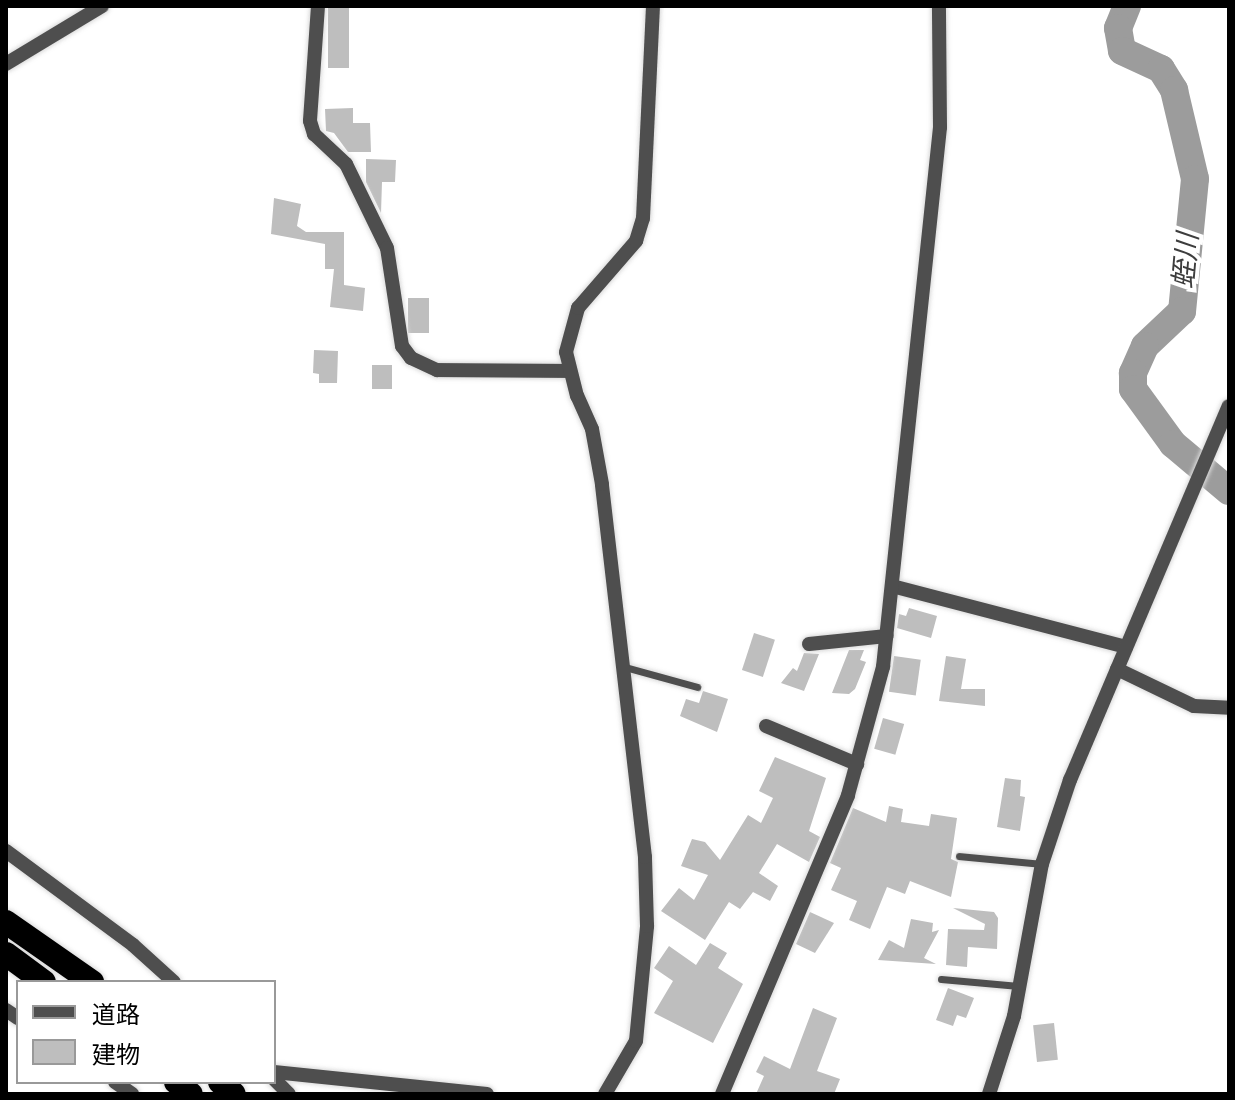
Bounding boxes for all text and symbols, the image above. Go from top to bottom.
water label: 蛭川 [1168,232,1206,290]
legend [16,980,276,1084]
text: 道路 [92,1001,140,1030]
text: 建物 [92,1041,140,1070]

